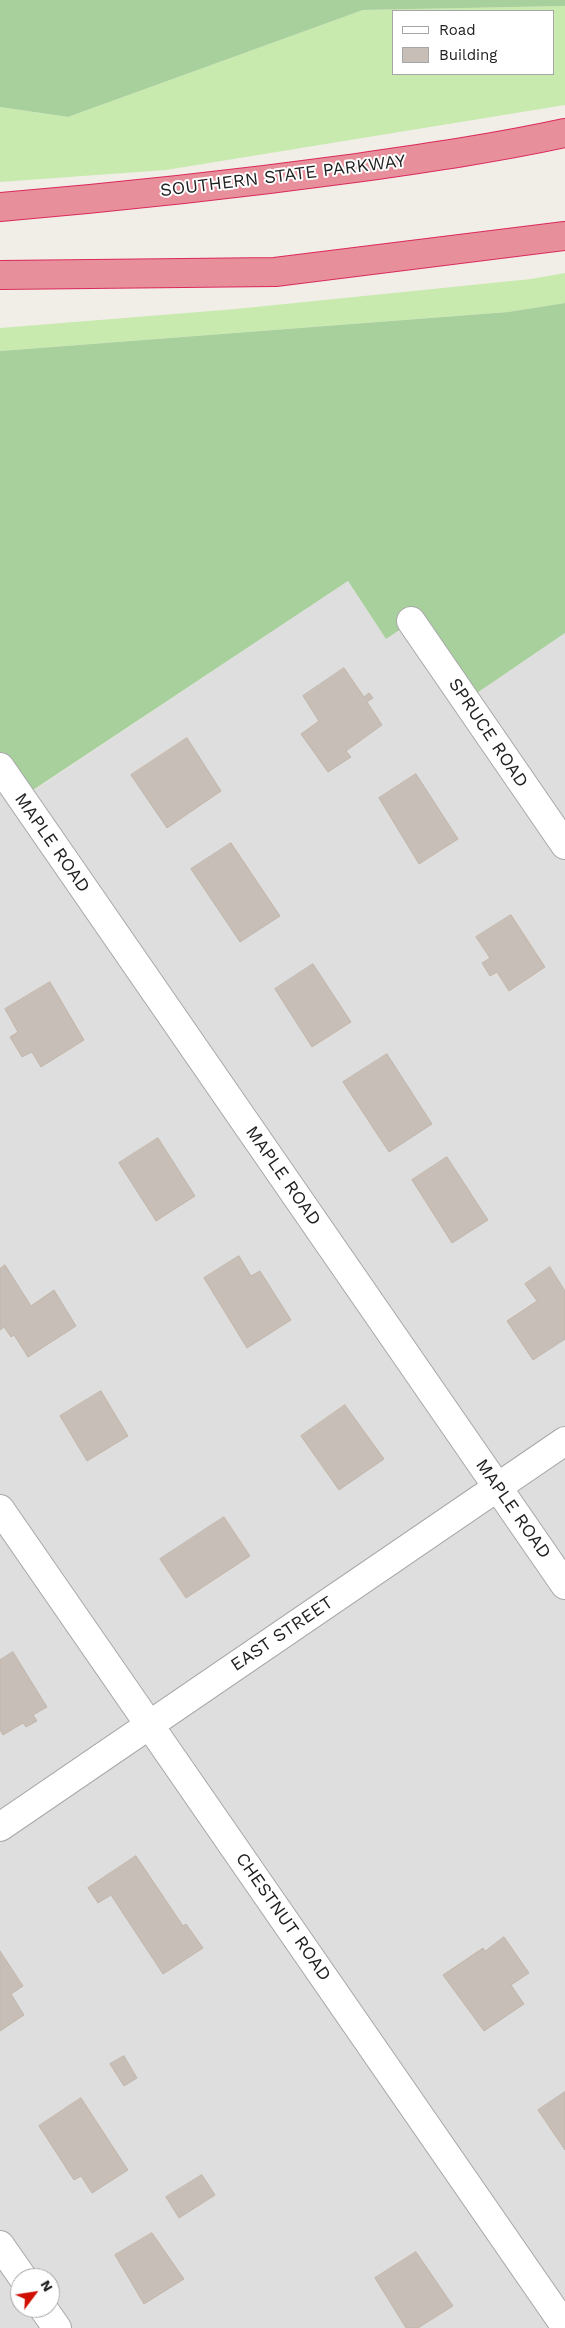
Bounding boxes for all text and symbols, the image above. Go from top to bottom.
legend [392,10,555,75]
text: Road [439,21,476,39]
text: Building [439,46,497,64]
street label: SOUTHERN STATE PARKWAY [159,150,407,202]
street label: SPRUCE ROAD [444,674,532,792]
street label: MAPLE ROAD [10,789,94,897]
street label: MAPLE ROAD [241,1122,325,1230]
street label: MAPLE ROAD [471,1455,555,1563]
street label: EAST STREET [227,1592,337,1676]
street label: CHESTNUT ROAD [231,1849,335,1985]
north arrow [10,2268,60,2318]
text: N [37,2277,57,2294]

